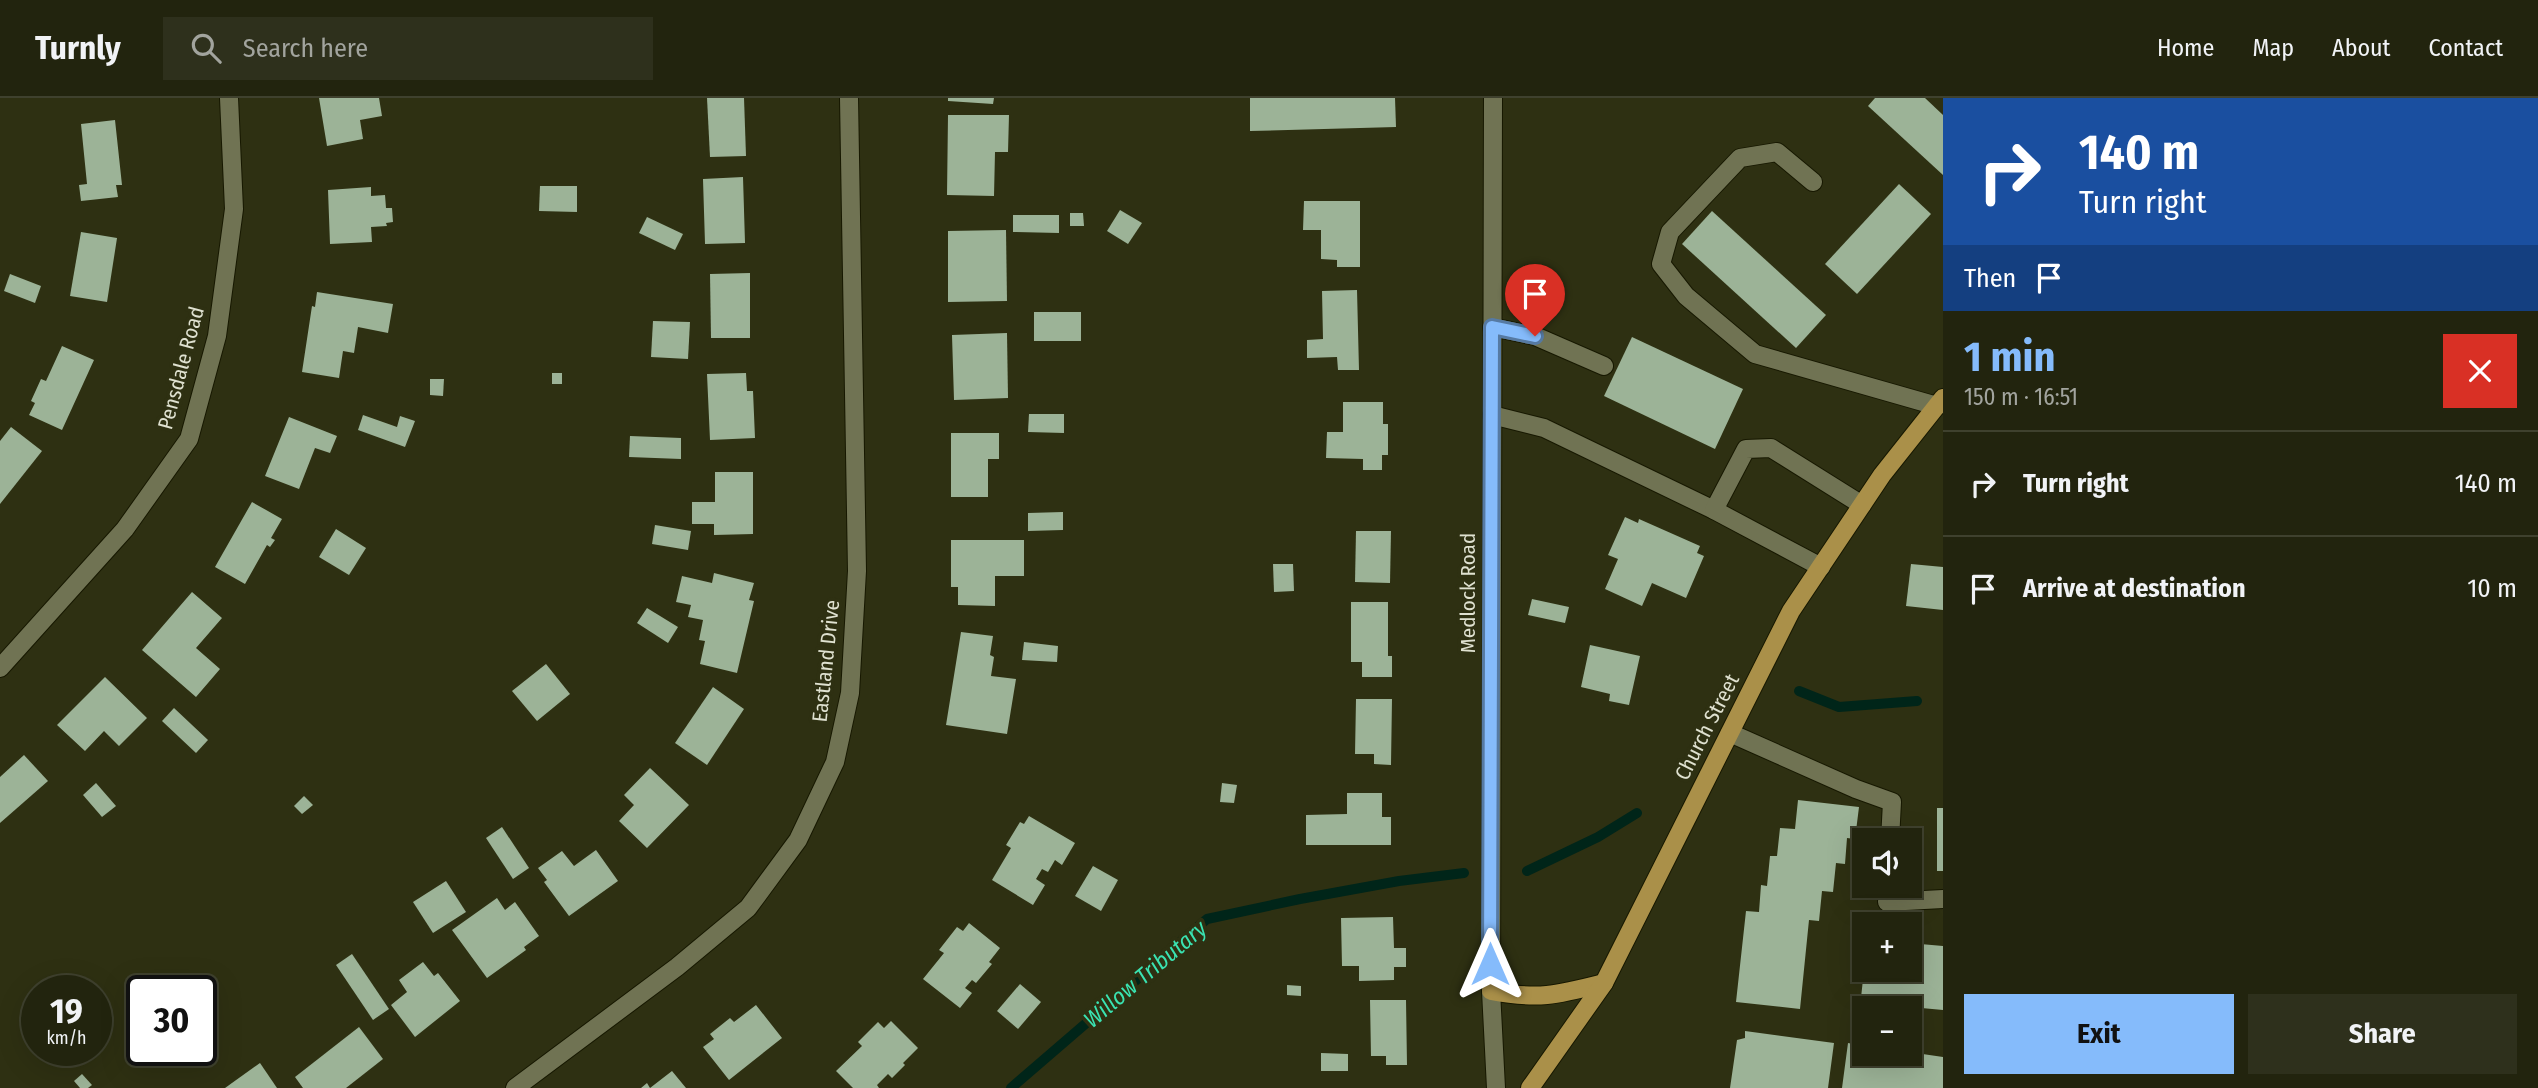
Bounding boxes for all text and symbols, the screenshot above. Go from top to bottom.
search box [163,17,653,80]
text: Turnly [35,28,121,68]
icon: search [187,29,225,67]
text: Search here [243,33,368,64]
text: Home [2157,34,2214,62]
text: Map [2252,34,2294,62]
text: About [2332,34,2390,62]
text: Contact [2428,34,2503,62]
text: 140 m [2079,123,2199,182]
icon: right [1964,126,2055,217]
text: Turn right [2079,183,2206,221]
icon: arrive [2030,259,2068,297]
text: Then [1964,263,2016,294]
pin [1505,264,1565,336]
icon: arrive [1516,275,1554,313]
street label: Pensdale Road [152,304,210,432]
text: 1 min [1964,332,2055,382]
button: close [2443,334,2517,408]
text: 150 m · 16:51 [1964,383,2078,411]
icon: right [1964,465,2002,503]
text: Turn right [2023,468,2129,499]
text: 140 m [2455,468,2517,499]
street label: Medlock Road [1455,533,1481,653]
icon: arrive [1964,570,2002,608]
text: Arrive at destination [2023,573,2246,604]
text: 10 m [2467,573,2517,604]
street label: Eastland Drive [807,599,845,723]
street label: Church Street [1669,669,1745,785]
map controls [1852,828,1922,1066]
button: sound [1852,828,1922,898]
button: + [1852,912,1922,982]
water label: Willow Tributary [1078,914,1213,1034]
position arrow [1453,927,1527,1001]
speed limit sign: 30 [126,975,217,1066]
text: 19 [50,990,83,1032]
button: Exit [1964,994,2234,1074]
button: Share [2248,994,2517,1074]
button: − [1852,996,1922,1066]
text: km/h [46,1027,87,1049]

